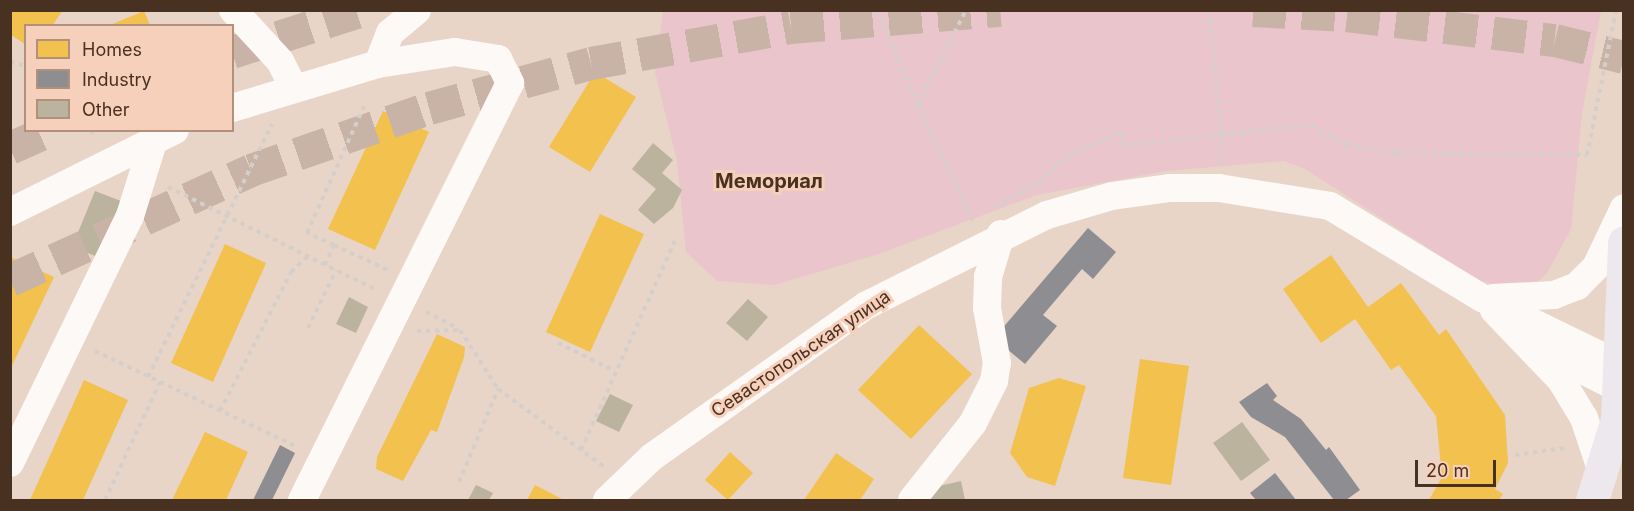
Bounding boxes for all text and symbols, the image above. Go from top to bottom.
legend [24,24,234,132]
text: Homes [82,39,142,60]
text: Industry [82,69,152,90]
text: Other [82,99,130,120]
district label: Мемориал [715,169,823,193]
street label: Севастопольская улица [707,286,895,422]
scale bar [1418,448,1499,486]
text: 20 m [1426,460,1469,481]

